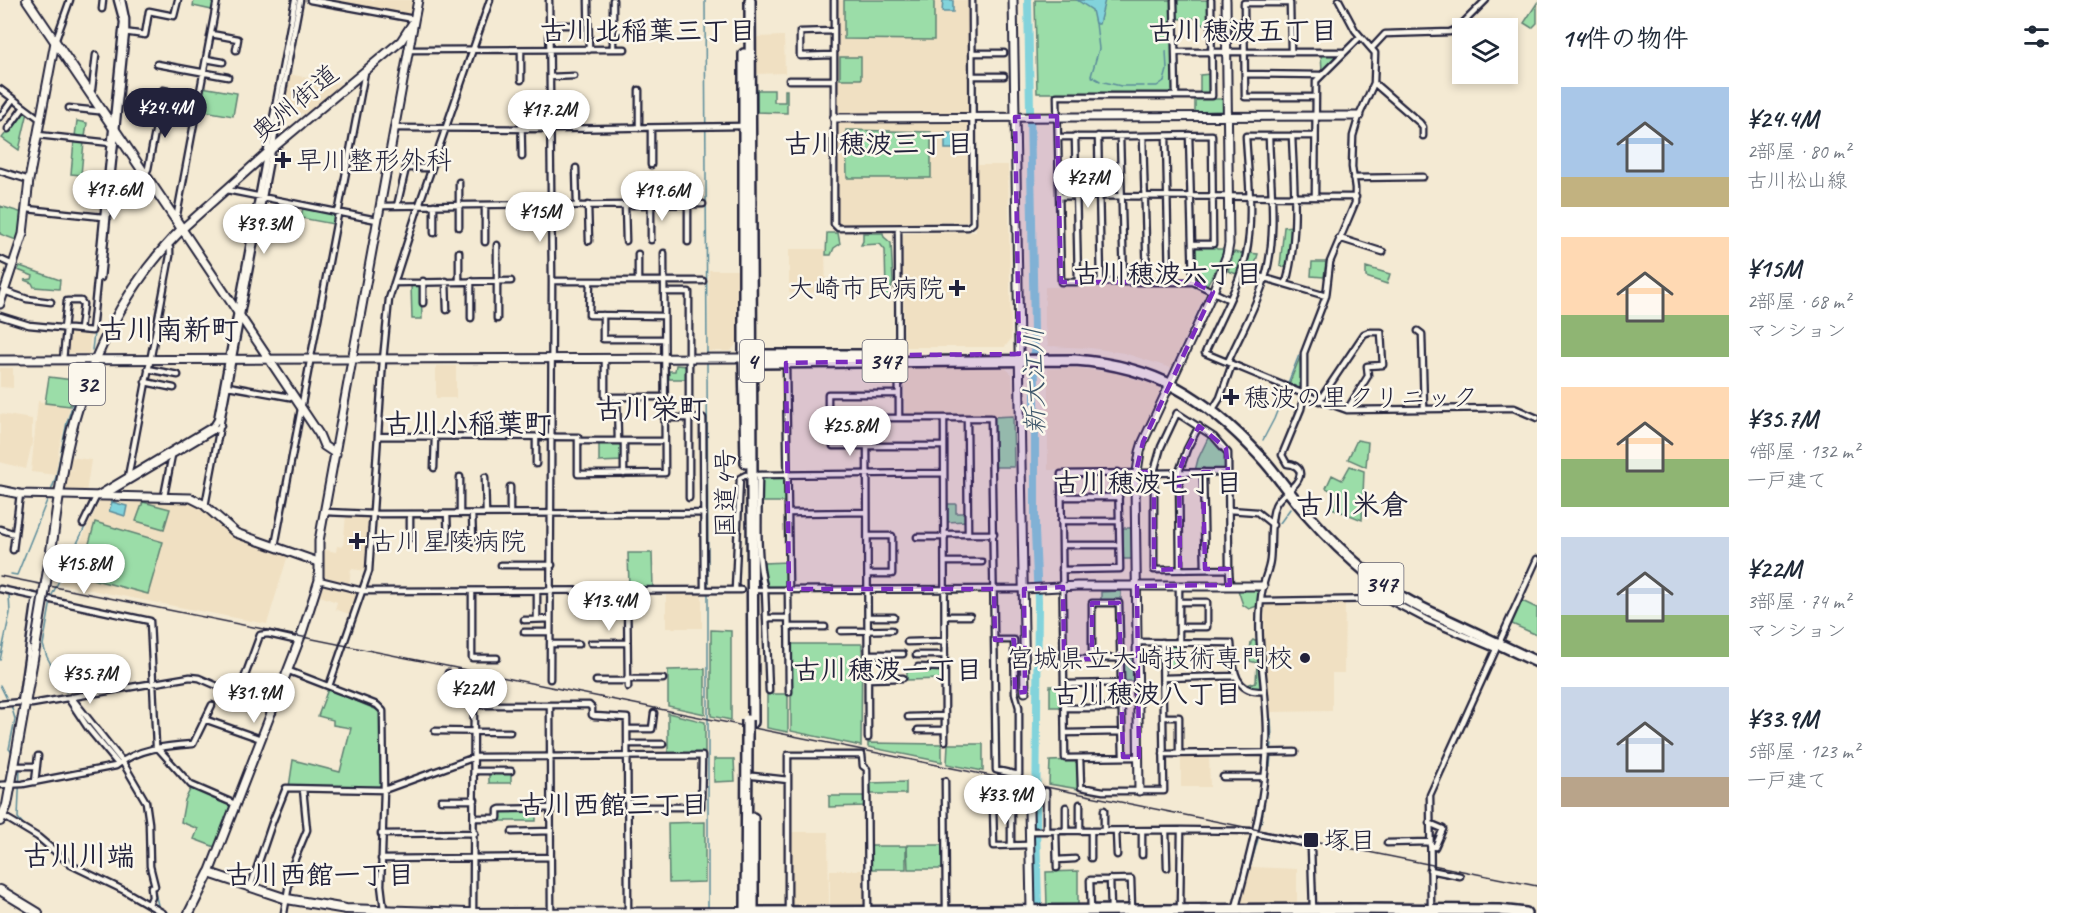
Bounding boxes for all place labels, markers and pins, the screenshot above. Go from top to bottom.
pin: ¥24.4M [116,88,214,139]
pin: ¥17.2M [500,90,598,141]
place label: 早川整形外科 [296,144,452,177]
marker: 早川整形外科 [274,151,292,169]
pin: ¥27M [1052,158,1124,209]
pin: ¥17.6M [65,170,163,221]
pin: ¥19.6M [613,171,711,222]
pin: ¥15M [504,192,576,243]
pin: ¥39.3M [215,204,313,255]
place label: 大崎市民病院 [788,272,944,305]
marker: 大崎市民病院 [948,279,966,297]
place label: 穂波の里クリニック [1244,381,1478,414]
marker: 穂波の里クリニック [1222,388,1240,406]
pin: ¥25.8M [801,406,899,457]
place label: 古川星陵病院 [370,525,526,558]
marker: 古川星陵病院 [348,532,366,550]
pin: ¥15.8M [35,544,133,595]
pin: ¥13.4M [560,581,658,632]
place label: 宮城県立大崎技術専門校 [1007,642,1293,675]
marker: 宮城県立大崎技術専門校 [1298,651,1312,665]
pin: ¥35.7M [41,654,139,705]
pin: ¥22M [436,669,508,720]
pin: ¥31.9M [205,673,303,724]
pin: ¥33.9M [956,775,1054,826]
place label: 塚目 [1324,824,1376,857]
marker: 塚目 [1302,831,1320,849]

